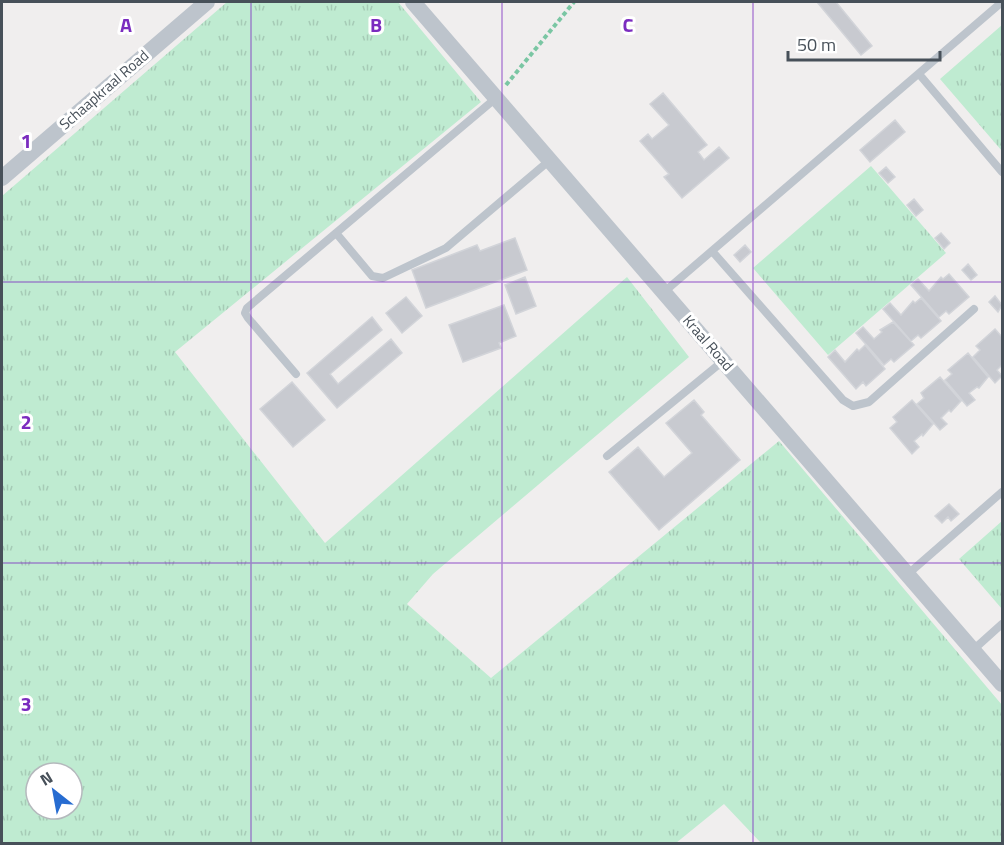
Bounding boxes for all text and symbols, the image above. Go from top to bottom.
text: A [120,9,132,40]
text: B [370,9,382,40]
text: C [623,9,634,40]
scale bar [788,24,940,62]
text: 50 m [797,31,836,58]
street label: Schaapkraal Road [54,44,154,135]
text: 1 [20,125,32,156]
street label: Kraal Road [677,309,739,376]
text: 2 [20,406,32,437]
text: 3 [20,688,32,719]
north arrow [24,761,84,821]
text: N [35,765,57,791]

